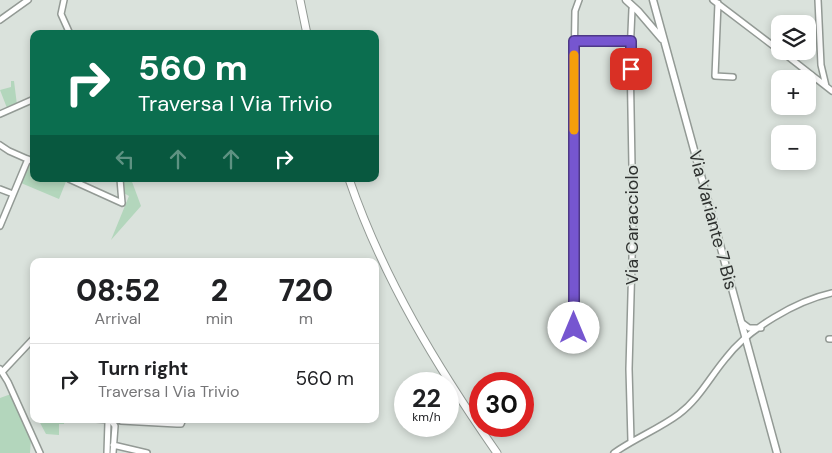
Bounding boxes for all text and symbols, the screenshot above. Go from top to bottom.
map controls [771,15,816,170]
button: layers [771,15,816,60]
text: 560 m [138,45,248,91]
pin [610,48,652,90]
icon: right [55,50,120,115]
icon: arrive [617,55,645,83]
button: + [771,70,816,115]
text: Traversa I Via Trivio [138,89,333,118]
button: − [771,125,816,170]
icon: left [111,145,139,173]
icon: ahead [164,145,192,173]
icon: ahead [217,145,245,173]
icon: right [270,145,298,173]
street label: Via Variante 7 Bis [683,148,743,292]
street label: Via Caracciolo [620,165,644,285]
text: 08:52 [76,271,160,310]
text: 2 [211,271,228,310]
text: 720 [279,271,333,310]
position arrow [547,301,599,353]
text: Arrival [95,308,141,329]
text: min [206,308,233,329]
text: m [299,308,313,329]
text: Turn right [98,356,188,381]
icon: right [55,365,83,393]
text: 560 m [295,366,354,391]
speed limit sign: 30 [469,372,534,437]
text: Traversa I Via Trivio [98,381,240,402]
text: 22 [412,382,441,415]
text: km/h [412,409,441,425]

